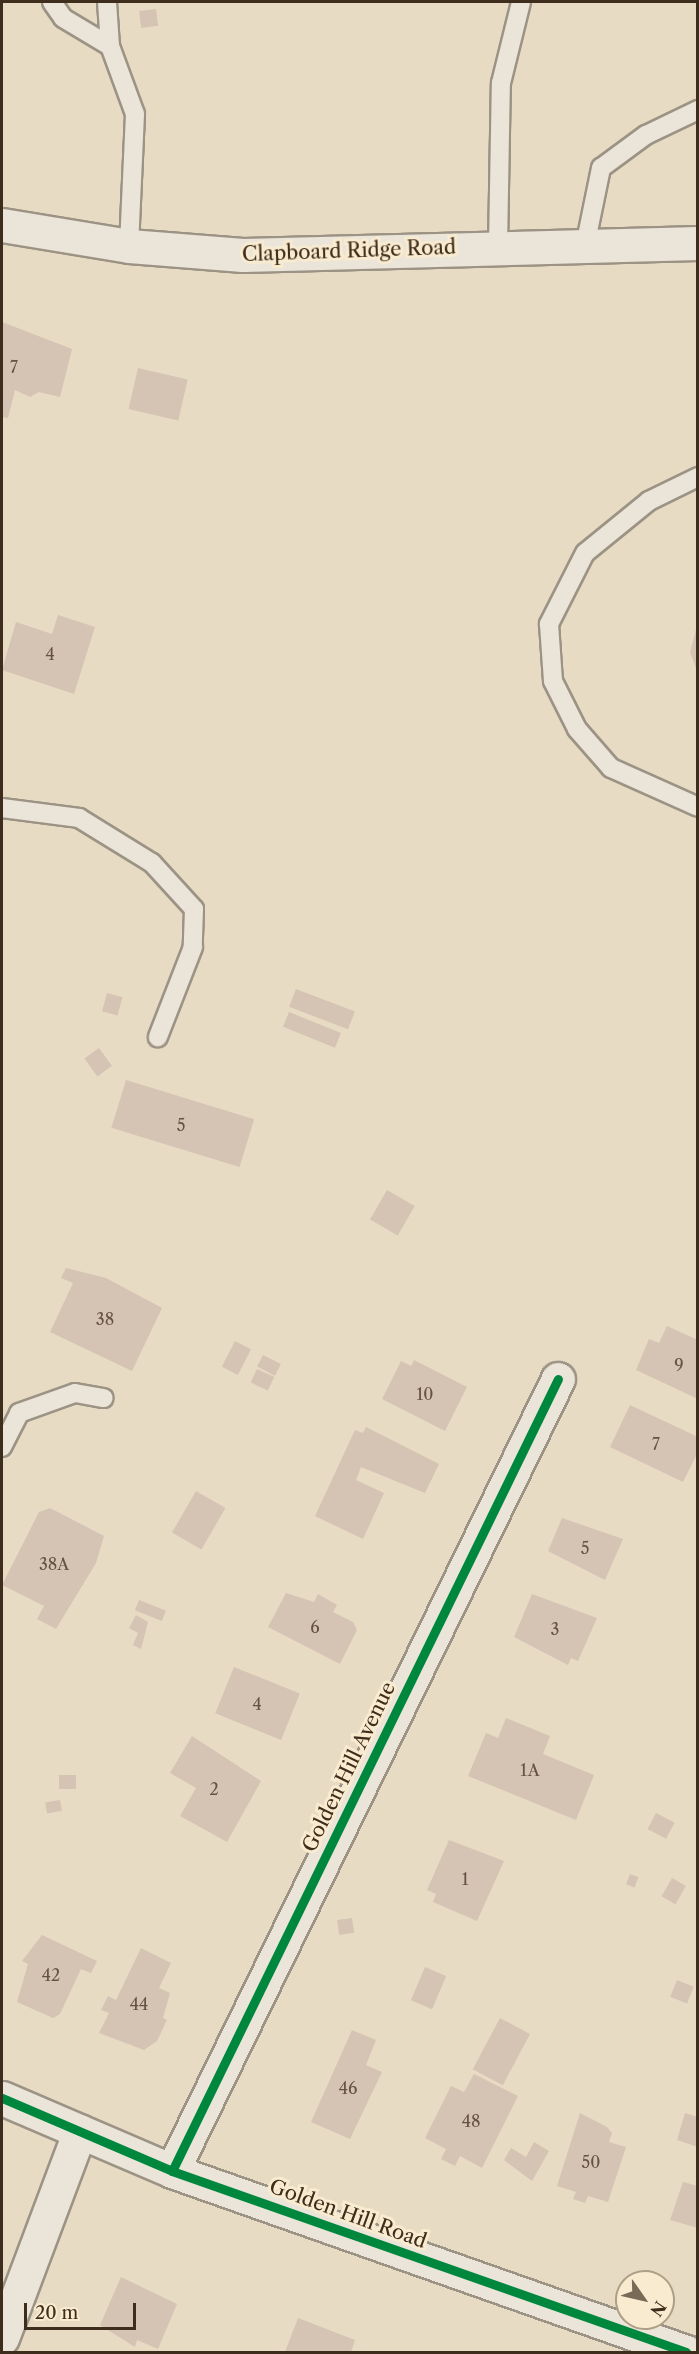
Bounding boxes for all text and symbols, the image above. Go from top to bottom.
street label: Clapboard Ridge Road [242,235,456,267]
house number: 7 [10,357,18,377]
house number: 4 [45,644,55,664]
house number: 5 [177,1115,185,1135]
house number: 38 [96,1309,114,1329]
house number: 9 [674,1355,684,1375]
house number: 10 [417,1384,433,1404]
house number: 7 [652,1434,660,1454]
house number: 5 [581,1538,589,1558]
house number: 38A [39,1554,69,1574]
house number: 6 [310,1617,320,1637]
house number: 3 [551,1619,559,1639]
street label: Golden Hill Avenue [297,1678,401,1856]
house number: 4 [252,1694,262,1714]
house number: 1A [520,1760,540,1780]
house number: 2 [209,1779,219,1799]
house number: 1 [462,1869,468,1889]
house number: 42 [42,1965,60,1985]
house number: 44 [130,1994,148,2014]
house number: 46 [339,2078,357,2098]
house number: 48 [462,2111,480,2131]
house number: 50 [582,2152,600,2172]
street label: Golden Hill Road [266,2174,430,2254]
north arrow [615,2270,675,2330]
scale bar [27,2291,140,2329]
text: N [646,2298,670,2320]
text: 20 m [35,2302,78,2324]

